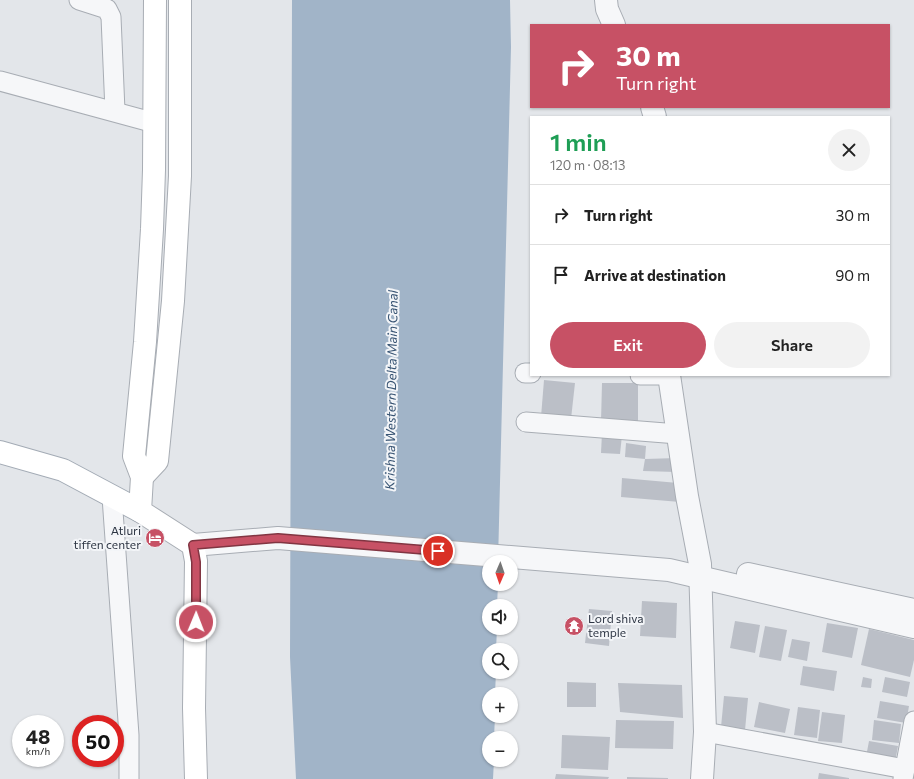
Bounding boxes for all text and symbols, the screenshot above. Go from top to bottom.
text: 30 m [616,38,681,72]
icon: right [550,40,602,92]
text: Turn right [616,72,696,94]
text: 1 min [550,127,607,156]
button: close [828,129,870,171]
text: 120 m · 08:13 [550,157,626,173]
icon: right [550,204,572,226]
text: Turn right [584,206,653,224]
text: 30 m [836,206,870,224]
icon: arrive [550,264,572,286]
text: Arrive at destination [584,266,726,284]
text: 90 m [835,266,870,284]
water label: Krishna Western Delta Main Canal [381,289,401,490]
button: Exit [550,322,706,368]
button: Share [714,322,870,368]
place label: Atluri tiffen center [73,523,141,551]
hotel icon: Atluri tiffen center [144,527,166,549]
pin [421,534,455,568]
icon: arrive [427,540,449,562]
north arrow [482,555,518,591]
map controls [482,555,518,767]
button: sound [482,599,518,635]
position arrow [175,601,217,643]
place label: Lord shiva temple [588,611,644,639]
temple icon: Lord shiva temple [563,615,585,637]
button: search [482,643,518,679]
button: + [482,687,518,723]
speed limit sign: 50 [72,715,124,767]
text: 48 [26,724,50,748]
button: − [482,731,518,767]
text: km/h [26,745,50,757]

